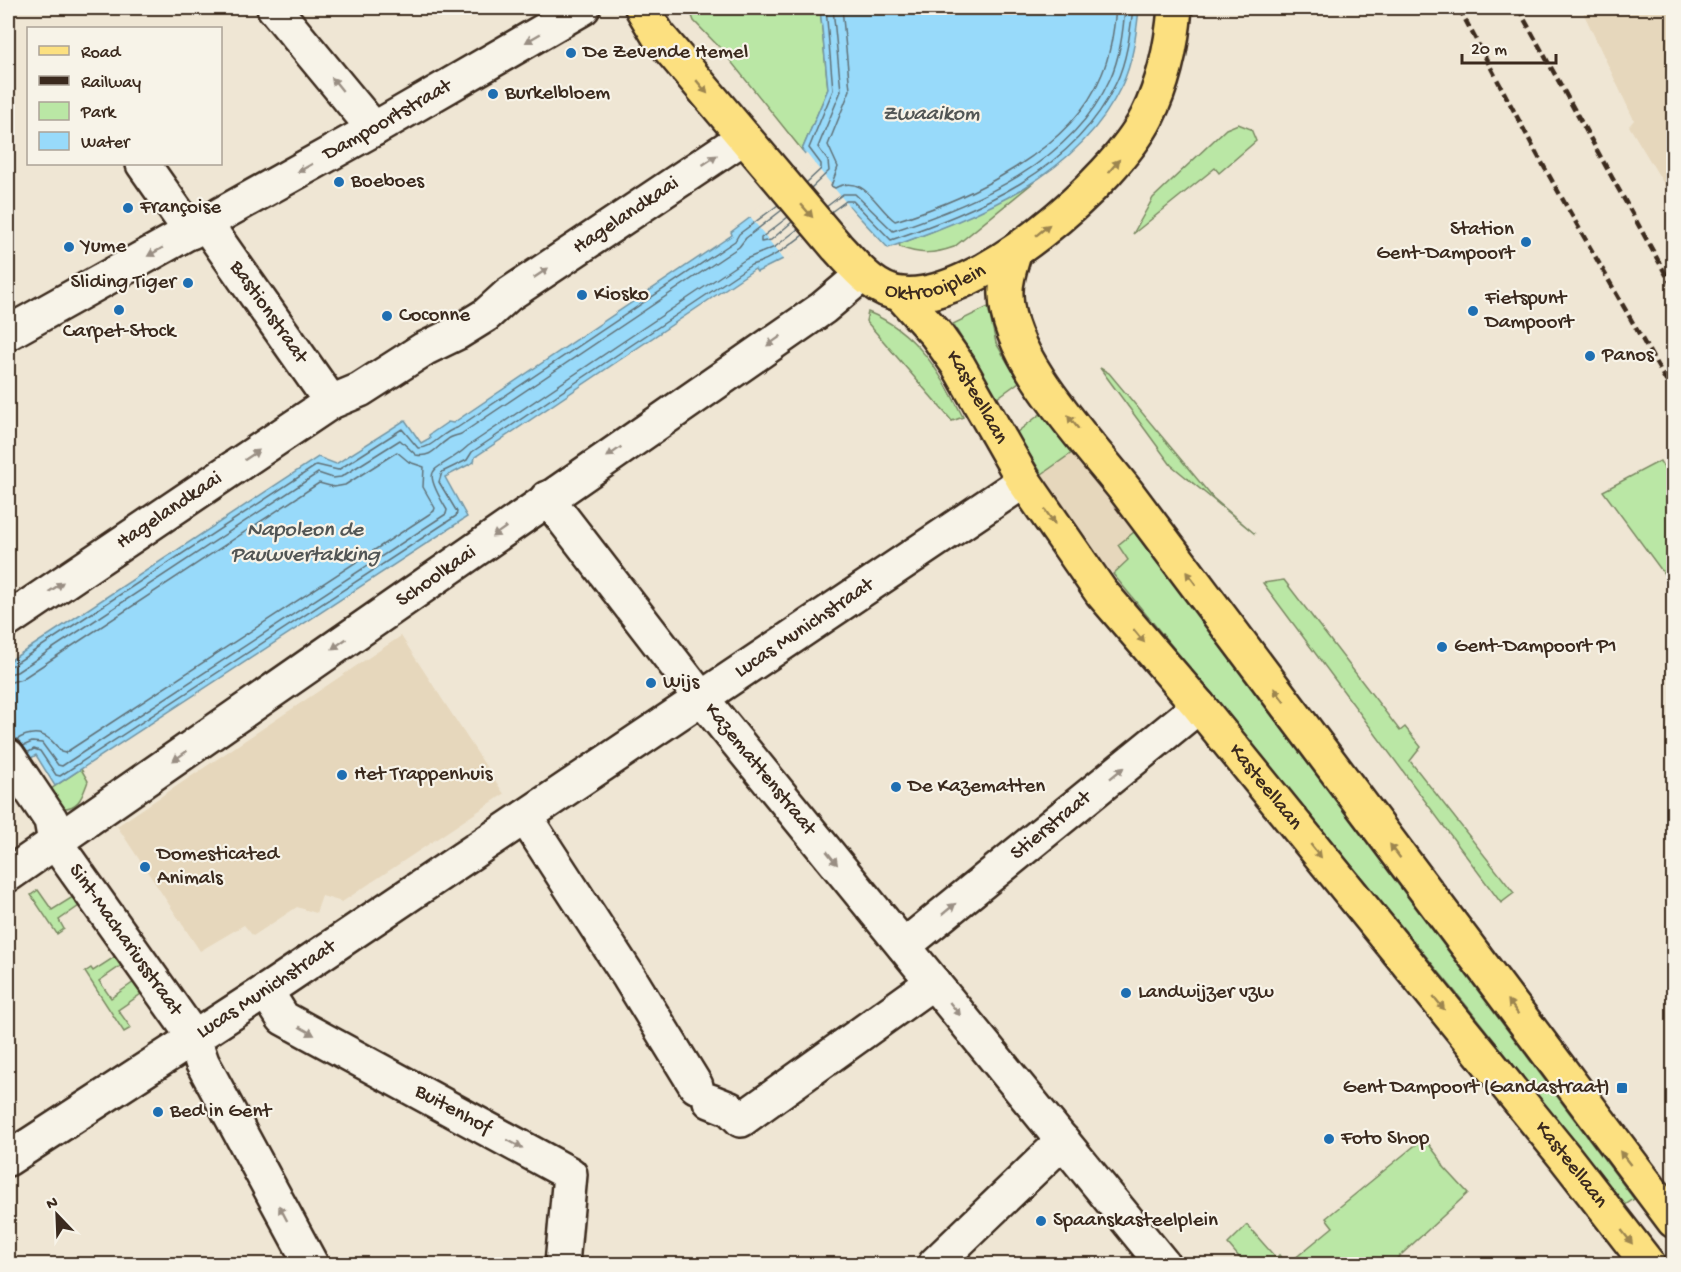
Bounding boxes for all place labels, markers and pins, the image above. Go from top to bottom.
place label: De Zevende Hemel [581,41,748,66]
marker: De Zevende Hemel [564,46,578,60]
place label: Burkelbloem [504,82,610,107]
marker: Burkelbloem [486,87,500,101]
place label: Boeboes [350,170,425,195]
marker: Boeboes [332,175,346,189]
place label: Françoise [139,196,222,221]
marker: Françoise [121,201,135,215]
place label: Station Gent-Dampoort [1376,218,1516,267]
place label: Yume [79,235,128,260]
marker: Station Gent-Dampoort [1519,235,1533,249]
marker: Yume [62,240,76,254]
place label: Sliding Tiger [70,271,178,296]
marker: Sliding Tiger [181,276,195,290]
place label: Kiosko [594,283,649,308]
place label: Fietspunt Dampoort [1483,287,1576,336]
marker: Kiosko [575,288,589,302]
marker: Carpet-Stock [112,303,126,317]
place label: Coconne [399,304,471,329]
marker: Fietspunt Dampoort [1466,304,1480,318]
marker: Coconne [380,309,394,323]
place label: Carpet-Stock [63,320,178,345]
place label: Panos [1601,344,1655,369]
marker: Panos [1583,349,1597,363]
place label: Gent-Dampoort P1 [1454,635,1617,660]
marker: Gent-Dampoort P1 [1435,640,1449,654]
place label: Wijs [663,671,701,696]
marker: Wijs [644,676,658,690]
place label: Het Trappenhuis [354,763,494,788]
marker: Het Trappenhuis [335,768,349,782]
place label: De Kazematten [906,775,1045,800]
marker: De Kazematten [889,780,903,794]
place label: Domesticated Animals [155,843,280,892]
marker: Domesticated Animals [138,860,152,874]
place label: Landwijzer vzw [1138,981,1275,1006]
marker: Landwijzer vzw [1119,986,1133,1000]
place label: Gent Dampoort (Gandastraat) [1343,1076,1610,1101]
marker: Gent Dampoort (Gandastraat) [1615,1081,1629,1095]
place label: Bed in Gent [169,1100,273,1125]
marker: Bed in Gent [151,1105,165,1119]
place label: Foto Shop [1340,1127,1430,1152]
marker: Foto Shop [1322,1132,1336,1146]
place label: Spaanskasteelplein [1053,1209,1218,1234]
marker: Spaanskasteelplein [1034,1214,1048,1228]

